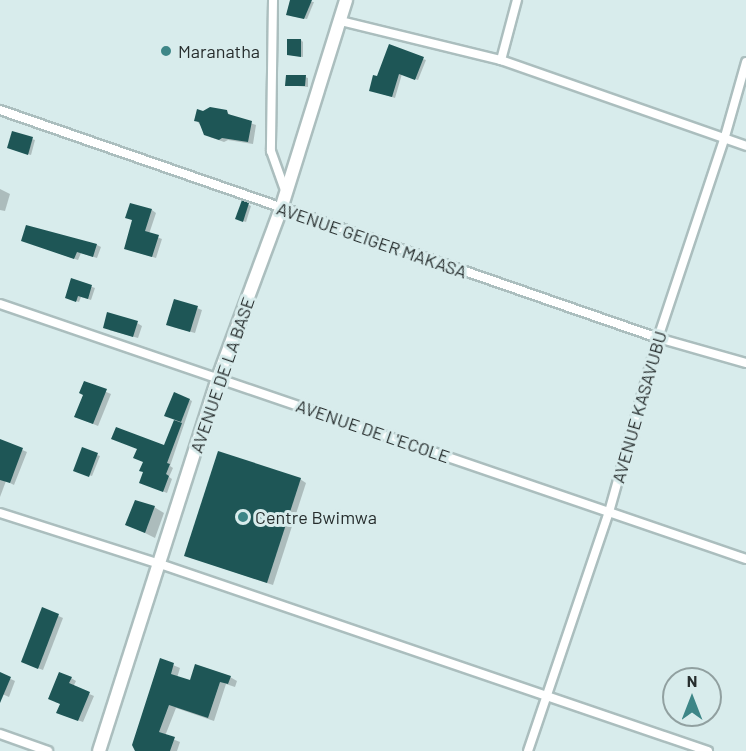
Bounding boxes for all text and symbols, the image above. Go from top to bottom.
place label: Maranatha [178,40,260,62]
marker: Maranatha [159,44,173,58]
street label: AVENUE GEIGER MAKASA [274,197,470,283]
street label: AVENUE DE LA BASE [185,294,259,456]
street label: AVENUE KASAVUBU [607,328,671,486]
street label: AVENUE DE L'ECOLE [293,395,453,467]
place label: Centre Bwimwa [255,506,377,528]
marker: Centre Bwimwa [236,510,250,524]
north arrow [662,667,722,727]
text: N [687,671,697,690]

